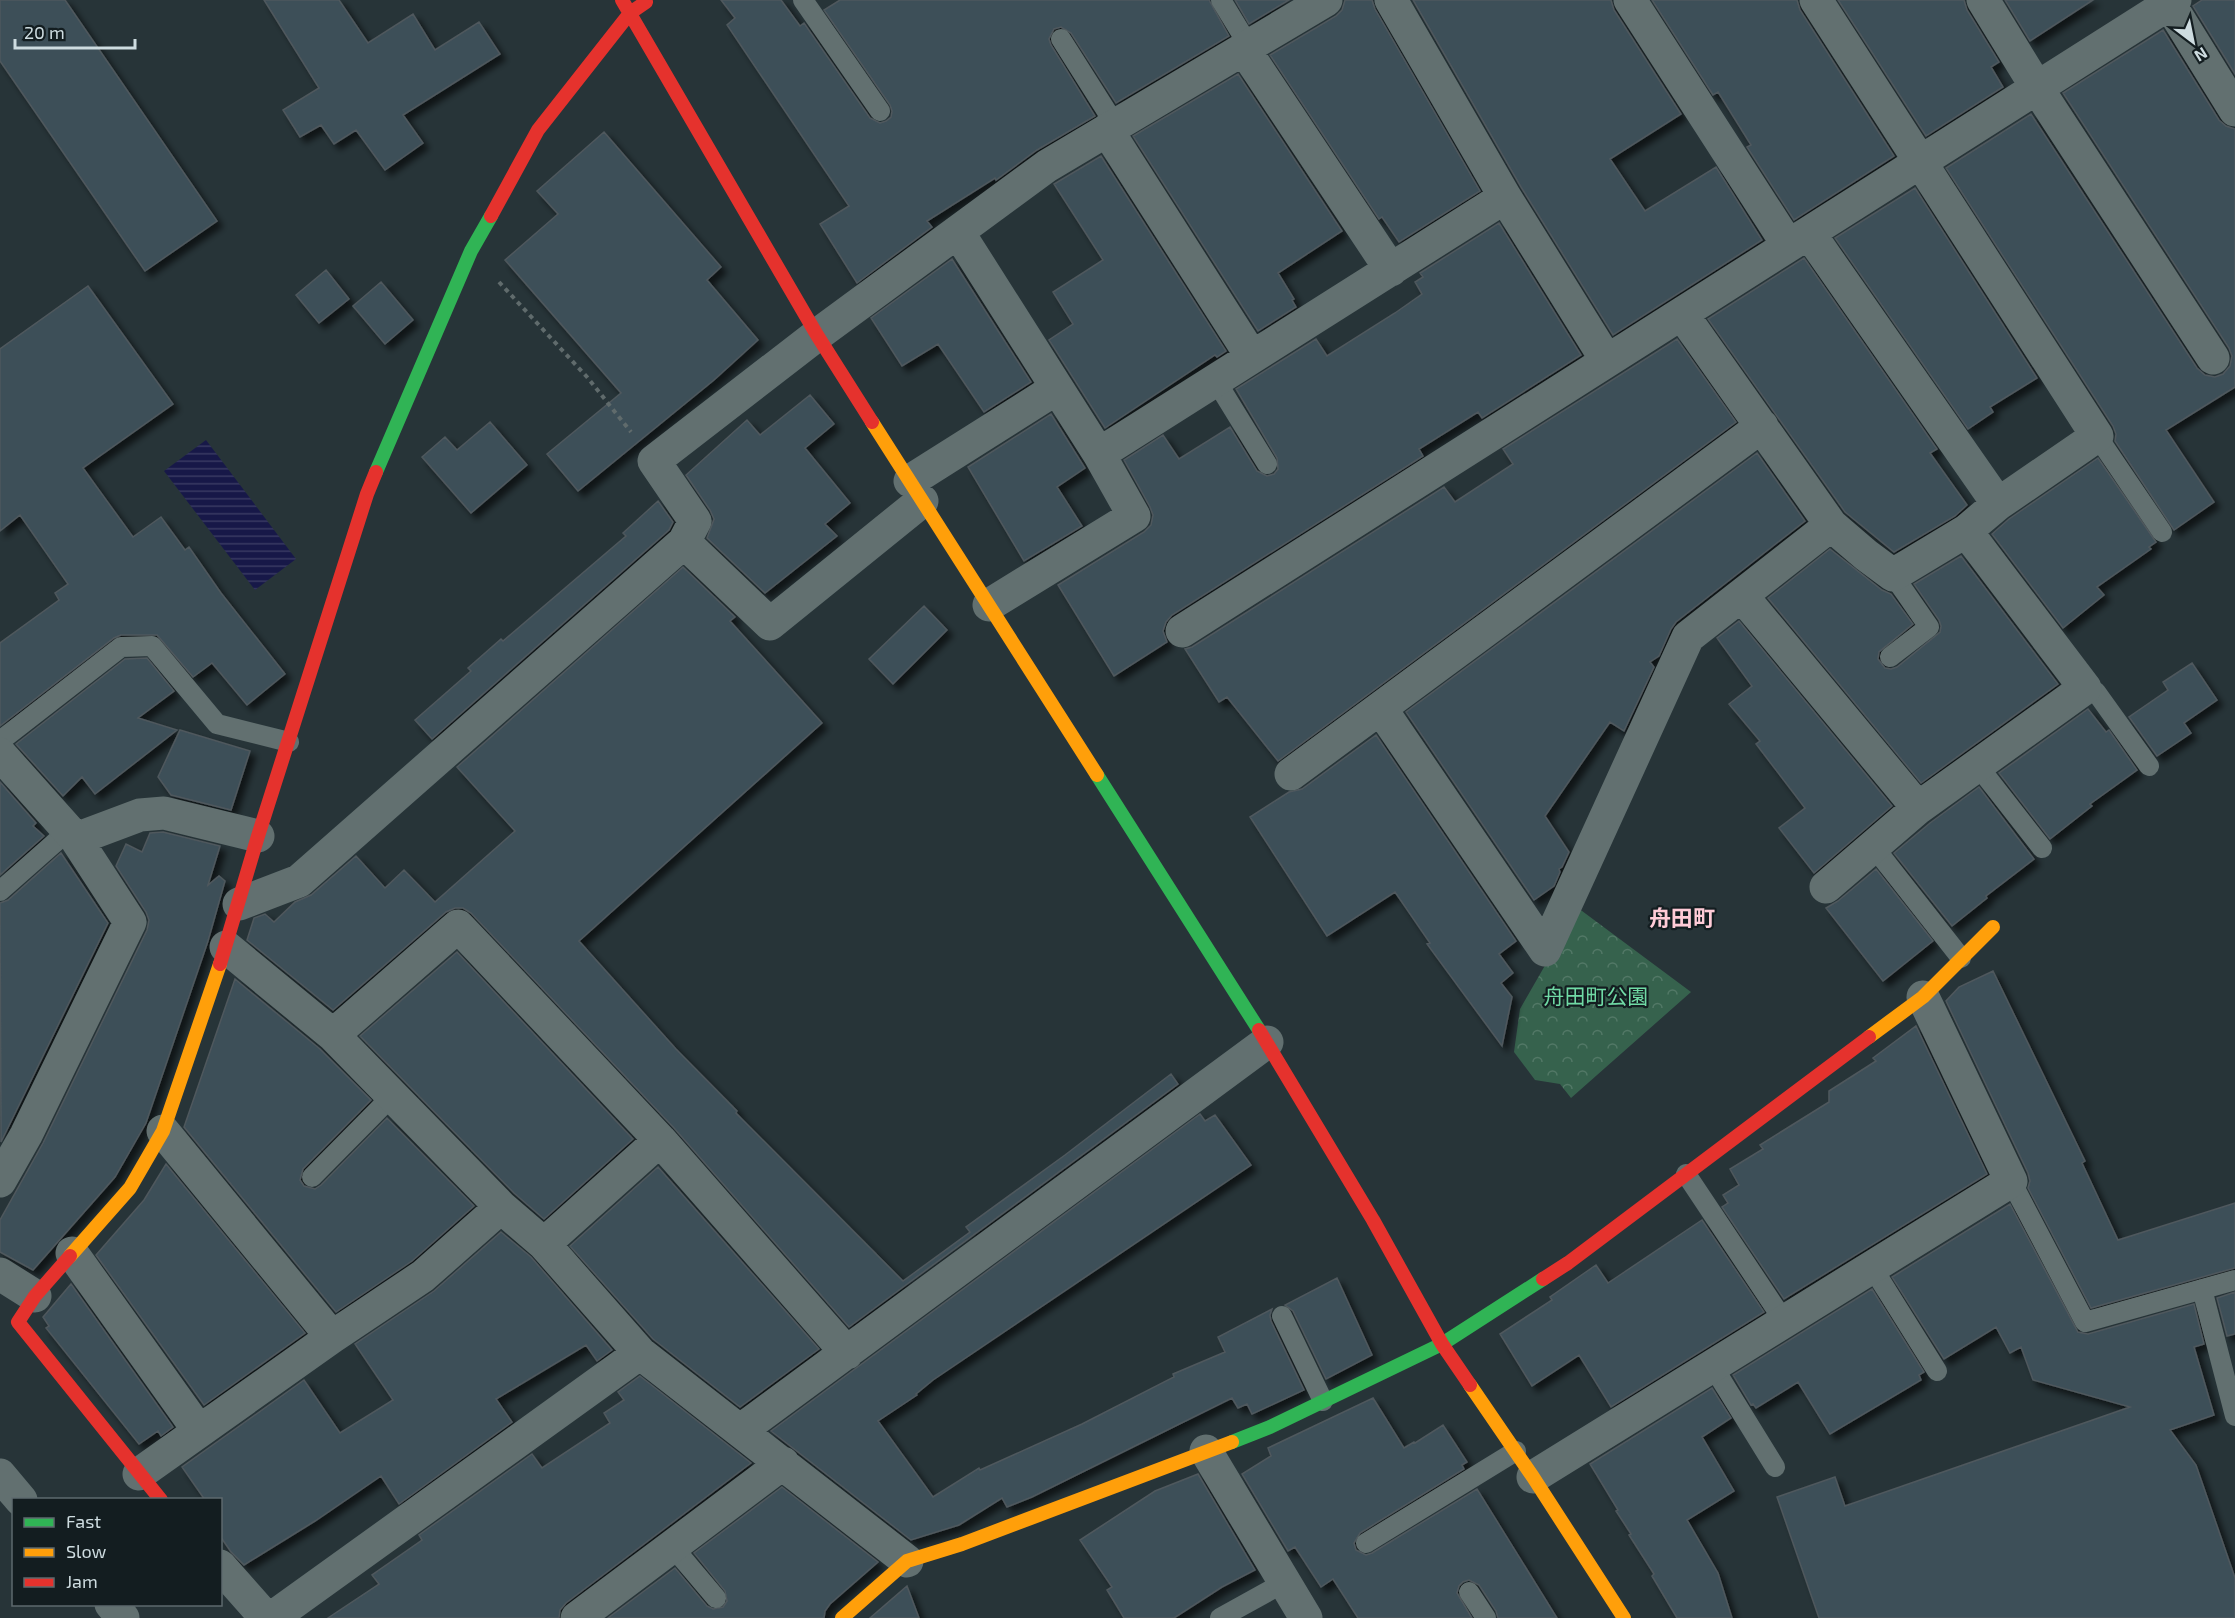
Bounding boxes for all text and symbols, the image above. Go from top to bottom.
scale bar [15,12,135,50]
north arrow [2163,12,2223,72]
text: 20 m [24,21,65,43]
text: N [2191,44,2211,66]
district label: 舟田町 [1649,904,1715,930]
park label: 舟田町公園 [1544,983,1649,1008]
legend [12,1498,222,1606]
text: Fast [66,1510,101,1532]
text: Slow [66,1540,107,1562]
text: Jam [66,1570,98,1592]

